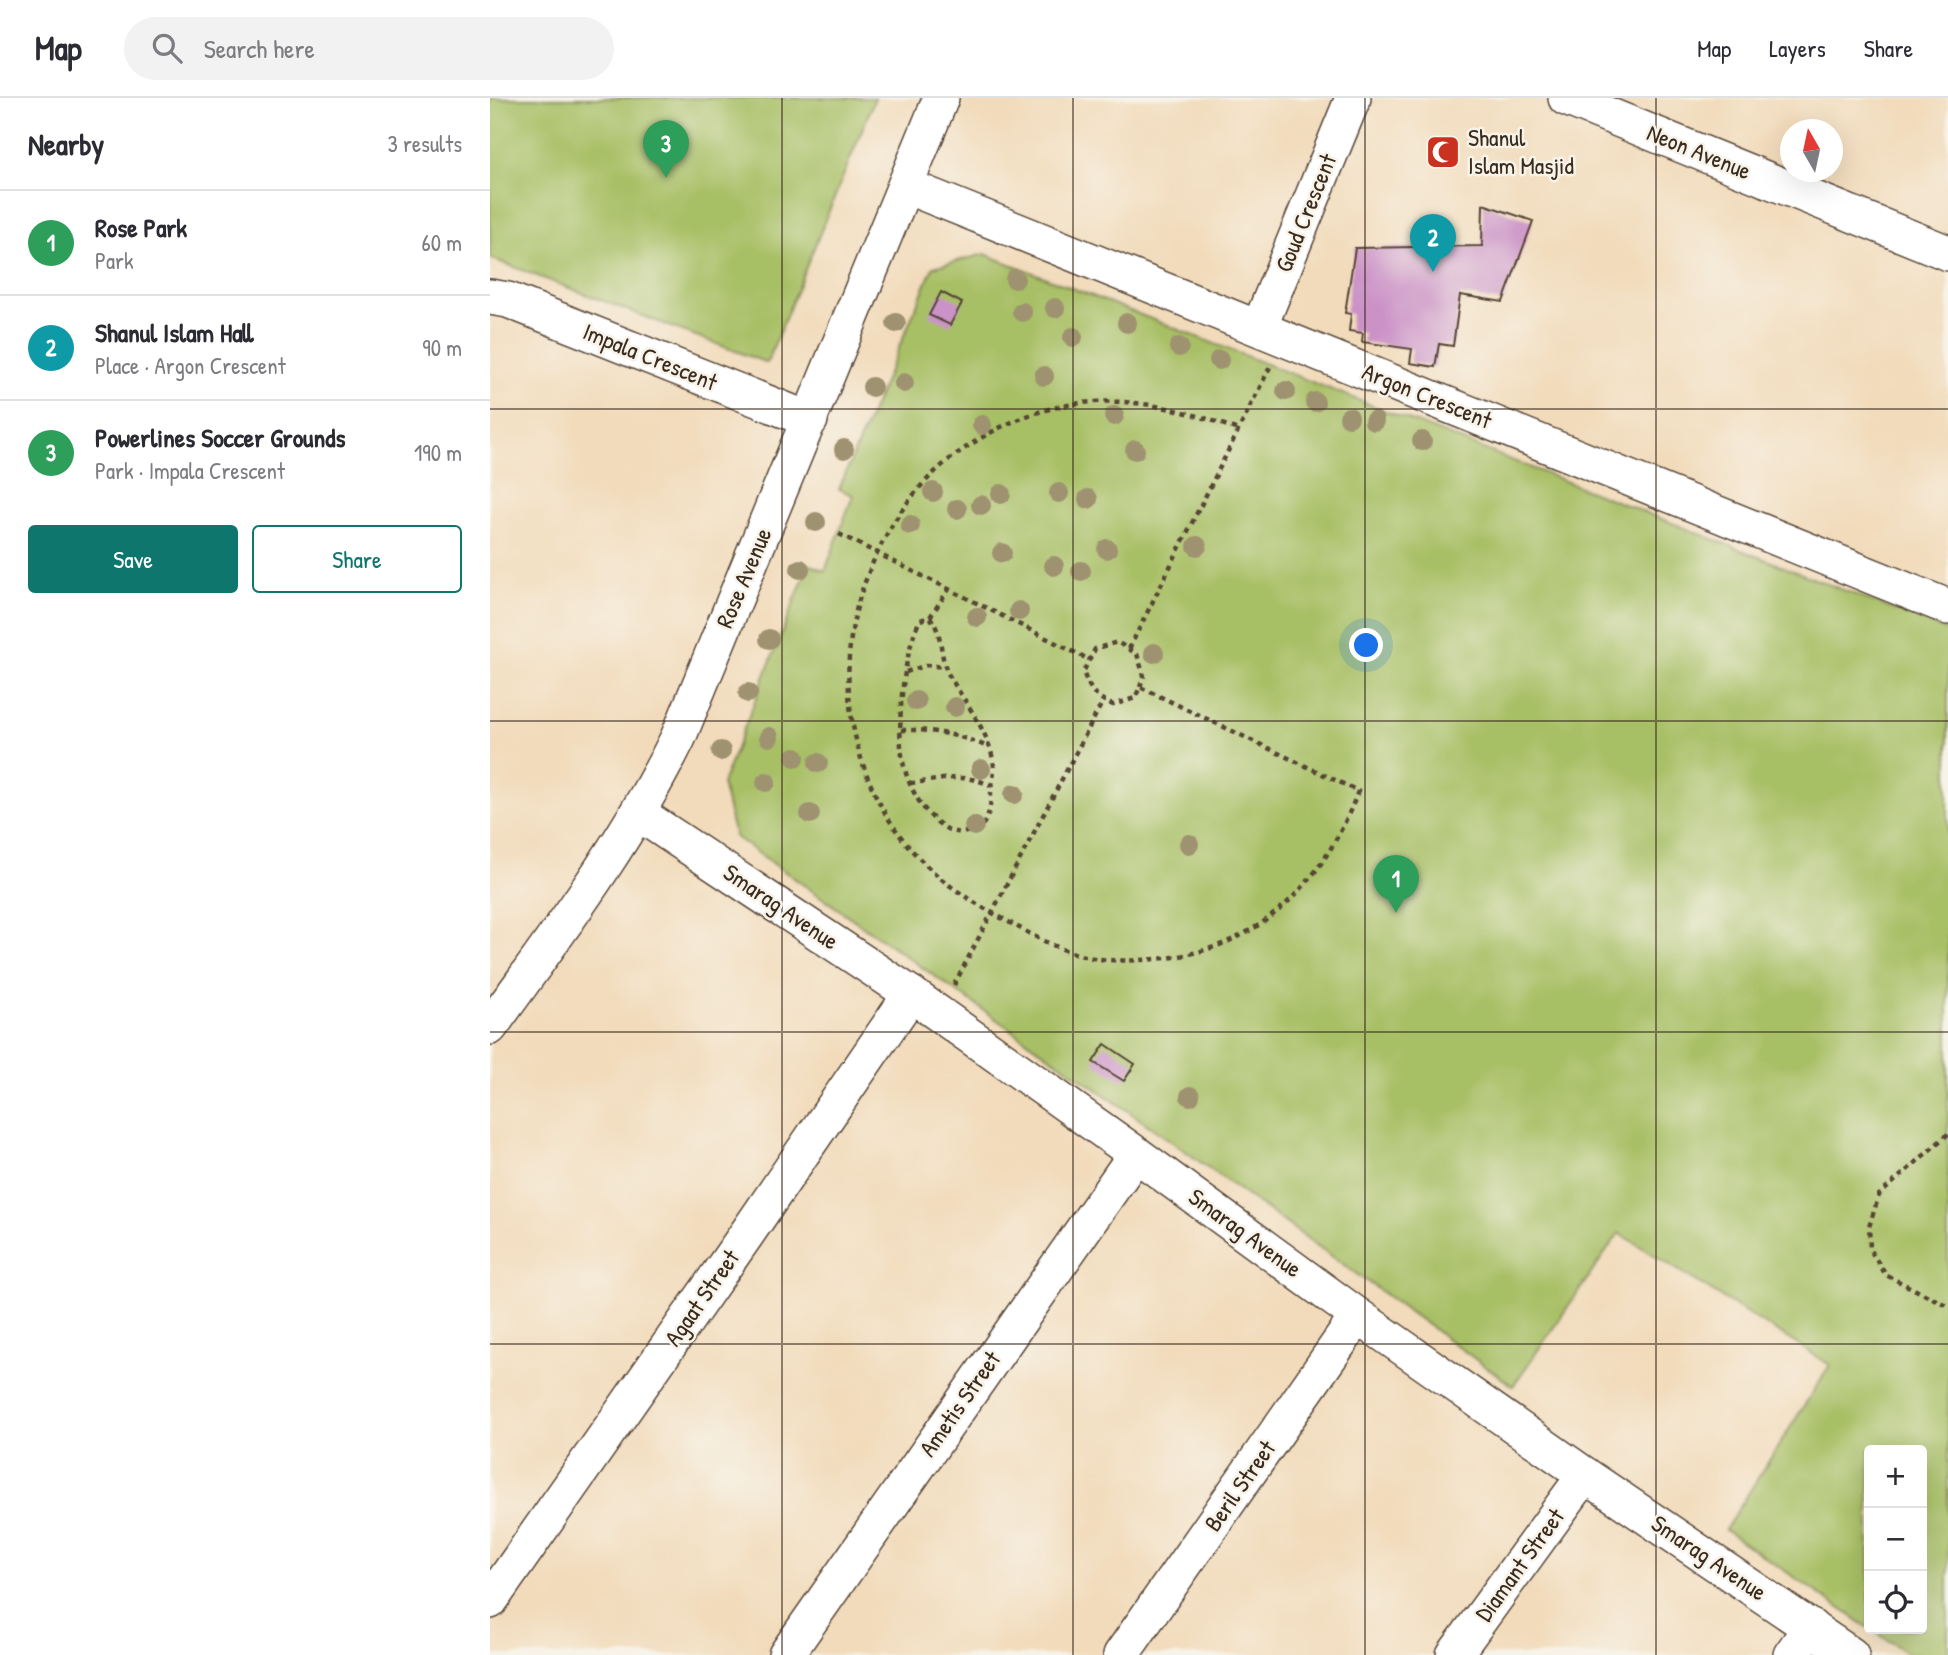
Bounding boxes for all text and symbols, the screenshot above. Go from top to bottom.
search box [124,17,614,80]
text: Map [35,26,82,70]
icon: search [148,29,186,67]
text: Search here [204,31,315,66]
text: Map [1697,32,1731,64]
text: Layers [1769,32,1826,64]
text: Share [1864,32,1913,64]
street label: Neon Avenue [1643,116,1756,187]
north arrow [1780,119,1843,182]
pin: 3 [643,120,689,178]
place label: Shanul Islam Masjid [1468,121,1574,181]
text: Nearby [28,124,104,164]
text: 3 results [387,128,462,159]
mosque icon: Shanul Islam Masjid [1424,133,1462,171]
street label: Goud Crescent [1267,148,1344,276]
text: Rose Park [95,210,187,245]
pin: 2 [1410,214,1456,272]
text: 1 [47,227,55,258]
text: 60 m [422,227,462,258]
text: Park [95,245,133,276]
text: Shanul Islam Hall [95,315,254,350]
street label: Impala Crescent [579,315,723,398]
text: 2 [46,332,56,363]
text: 90 m [422,332,462,363]
text: Place · Argon Crescent [95,350,286,381]
street label: Argon Crescent [1358,355,1497,436]
text: Powerlines Soccer Grounds [95,420,345,455]
text: 3 [46,437,56,468]
text: 190 m [414,437,462,468]
text: Park · Impala Crescent [95,455,285,486]
street label: Rose Avenue [708,522,779,633]
button: Save [28,525,238,593]
button: Share [252,525,462,593]
your location [1349,628,1383,662]
pin: 1 [1373,855,1419,913]
street label: Smarag Avenue [718,856,846,957]
street label: Smarag Avenue [1183,1180,1309,1284]
street label: Agaat Street [656,1242,747,1352]
street label: Ametis Street [911,1344,1008,1463]
street label: Beril Street [1196,1433,1283,1537]
map controls [1864,1445,1927,1634]
button: + [1864,1445,1927,1508]
street label: Diamant Street [1467,1501,1571,1627]
street label: Smarag Avenue [1646,1507,1774,1608]
button: − [1864,1508,1927,1571]
button: locate [1864,1571,1927,1634]

